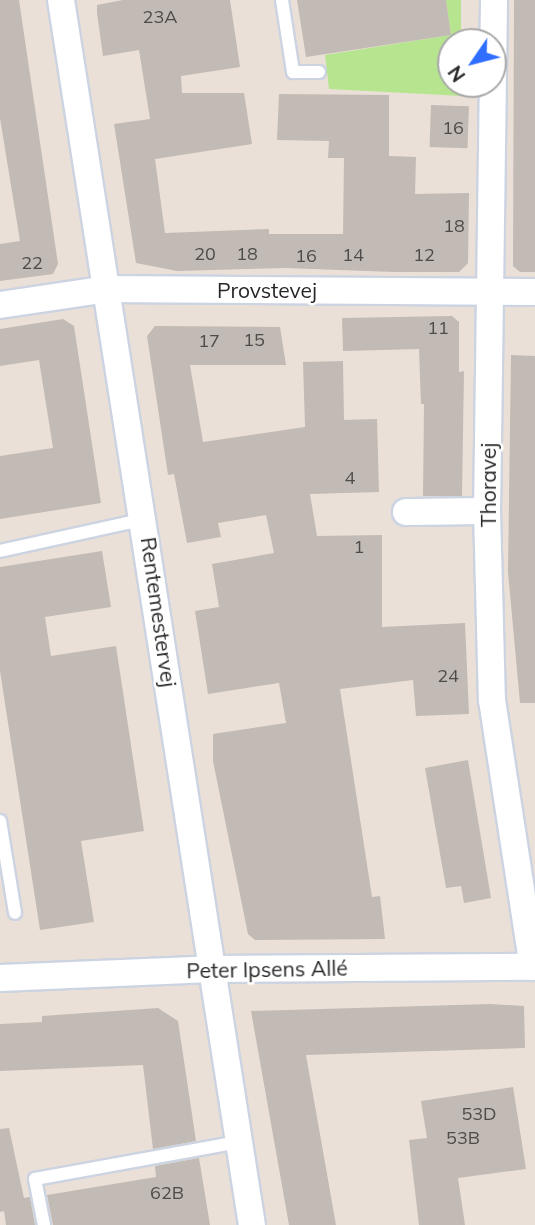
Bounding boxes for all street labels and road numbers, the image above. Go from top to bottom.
street label: Provstevej [217,277,317,303]
street label: Thoravej [475,443,501,527]
street label: Rentemestervej [136,535,182,689]
street label: Peter Ipsens Allé [186,955,348,983]

